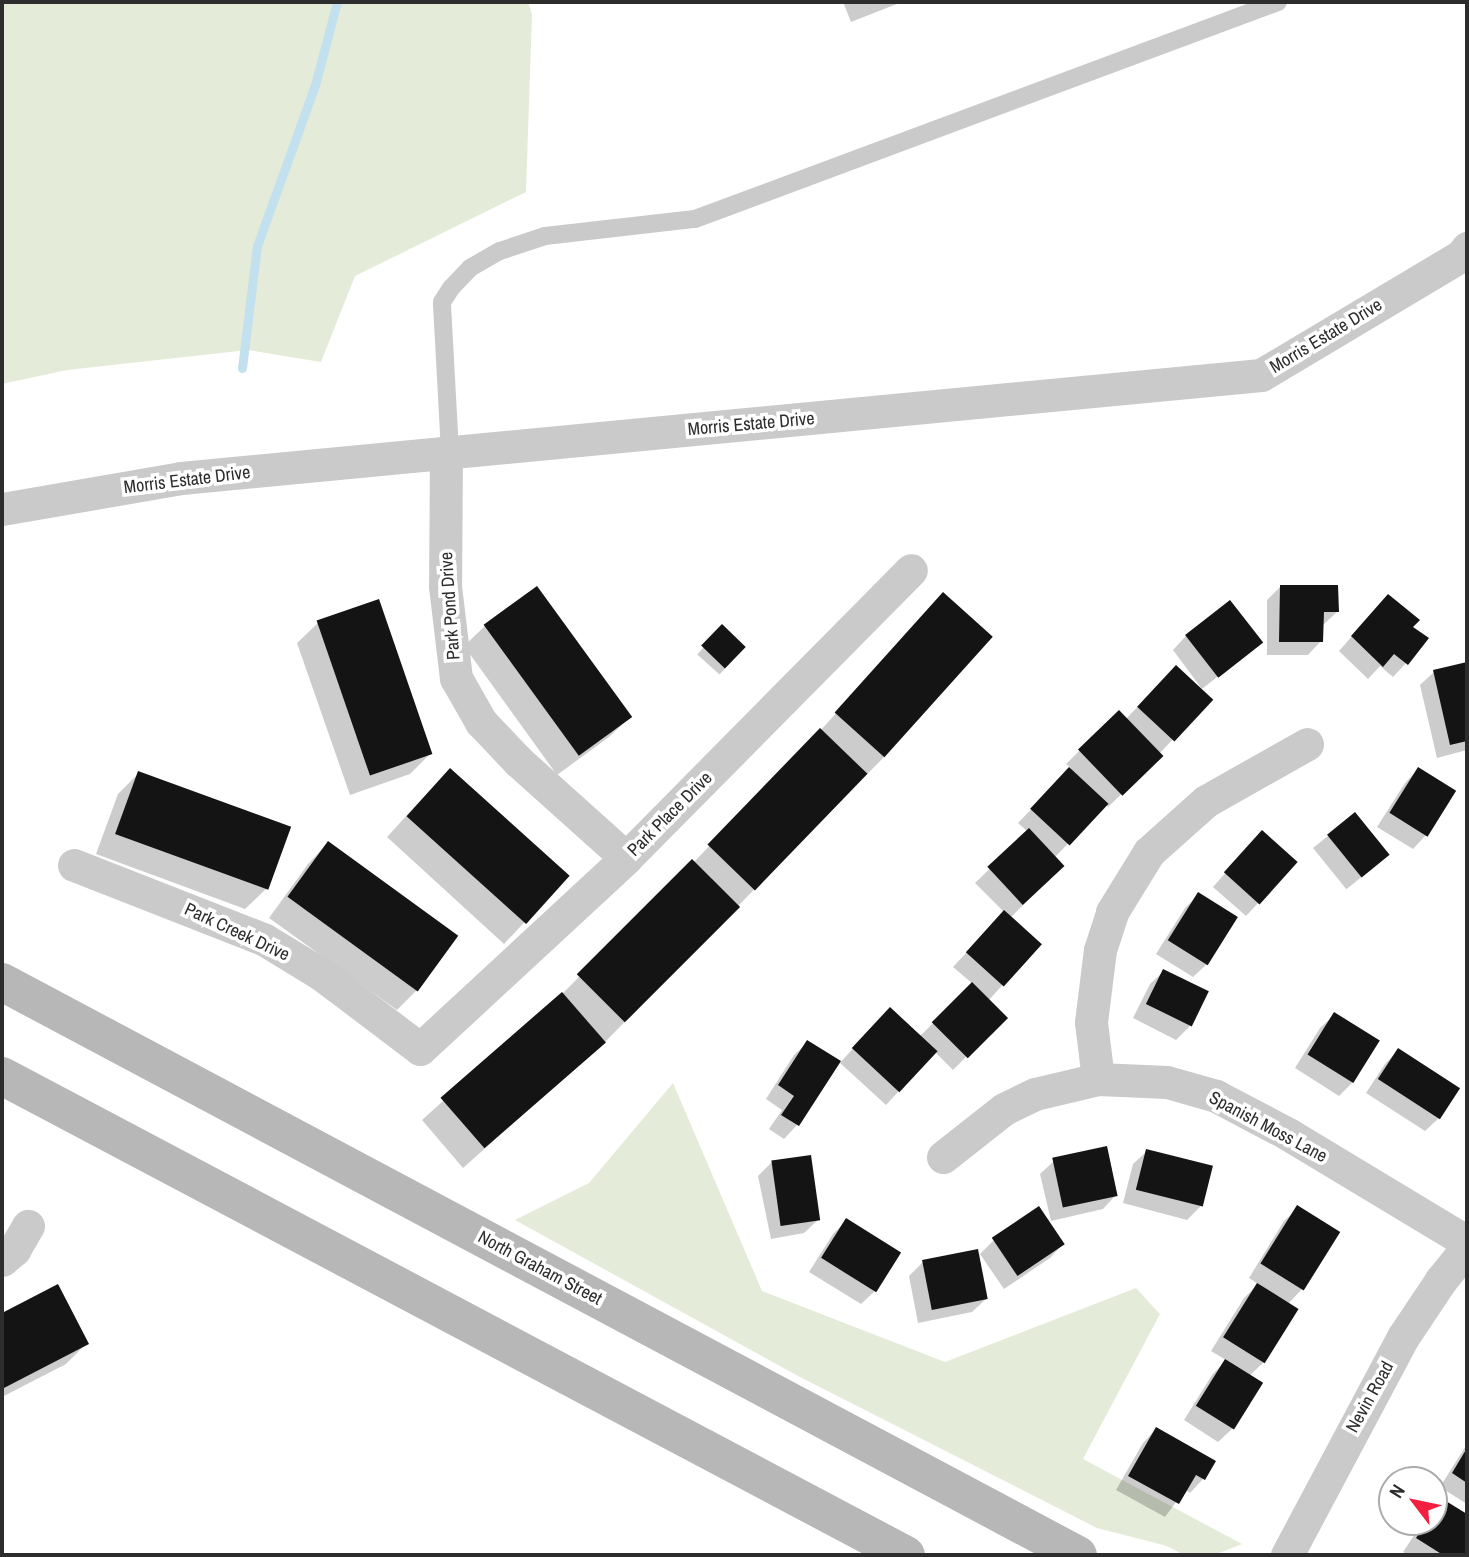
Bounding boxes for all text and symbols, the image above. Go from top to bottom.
street label: Morris Estate Drive [1266,294,1386,378]
street label: Morris Estate Drive [687,408,815,440]
street label: Morris Estate Drive [123,462,251,498]
street label: Park Pond Drive [435,551,465,661]
street label: Park Place Drive [623,767,717,861]
street label: Park Creek Drive [181,898,293,966]
street label: Spanish Moss Lane [1205,1087,1331,1167]
street label: North Graham Street [474,1226,606,1310]
street label: Nevin Road [1342,1358,1398,1436]
north arrow [1378,1466,1448,1536]
text: N [1383,1479,1411,1503]

